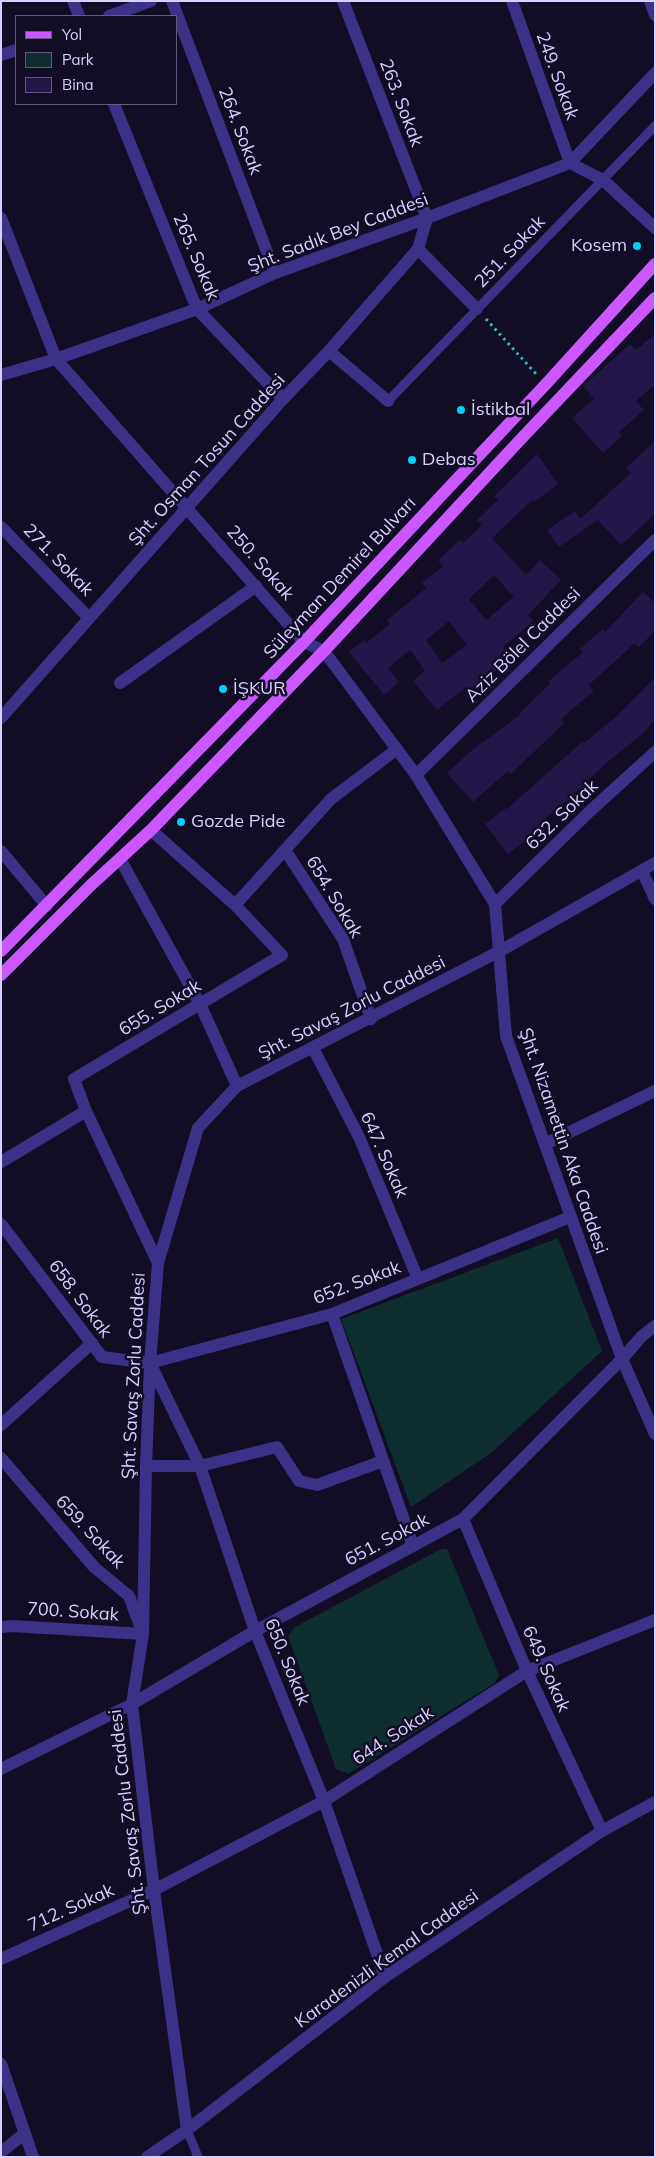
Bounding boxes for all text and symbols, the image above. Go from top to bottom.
legend [15,15,178,105]
text: Yol [62,25,82,44]
street label: 249. Sokak [531,29,583,123]
text: Park [62,50,94,69]
street label: 263. Sokak [374,56,428,150]
text: Bina [62,75,94,94]
street label: 264. Sokak [213,84,267,178]
street label: Şht. Sadık Bey Caddesi [245,189,431,277]
street label: 265. Sokak [168,210,224,304]
street label: 251. Sokak [470,211,550,293]
place label: Kosem [571,235,627,257]
marker: Kosem [631,240,643,252]
street label: Şht. Osman Tosun Caddesi [124,370,290,550]
place label: İstikbal [471,399,530,421]
marker: İstikbal [455,404,467,416]
place label: Debas [422,449,476,471]
marker: Debas [406,454,418,466]
street label: Süleyman Demirel Bulvarı [259,493,421,663]
street label: 271. Sokak [18,519,98,601]
street label: 250. Sokak [222,521,298,605]
street label: Aziz Bölel Caddesi [461,583,585,707]
place label: İŞKUR [233,678,286,700]
marker: İŞKUR [217,683,229,695]
street label: 632. Sokak [521,775,603,855]
place label: Gozde Pide [191,811,285,833]
marker: Gozde Pide [175,816,187,828]
street label: 654. Sokak [301,852,367,942]
street label: Şht. Savaş Zorlu Caddesi [255,951,449,1065]
street label: 655. Sokak [115,975,205,1041]
street label: Şht. Nizamettin Aka Caddesi [514,1025,612,1257]
street label: 647. Sokak [355,1109,413,1201]
street label: 658. Sokak [44,1256,116,1342]
street label: 652. Sokak [310,1256,404,1310]
street label: Şht. Savaş Zorlu Caddesi [118,1272,150,1480]
street label: 659. Sokak [51,1491,129,1573]
street label: 651. Sokak [341,1509,433,1571]
street label: 700. Sokak [26,1598,120,1626]
street label: 650. Sokak [260,1615,314,1709]
street label: 649. Sokak [517,1623,575,1715]
street label: 644. Sokak [349,1702,437,1770]
street label: Şht. Savaş Zorlu Caddesi [105,1708,151,1916]
street label: 712. Sokak [25,1879,117,1937]
street label: Karadenizli Kemal Caddesi [291,1885,483,2033]

